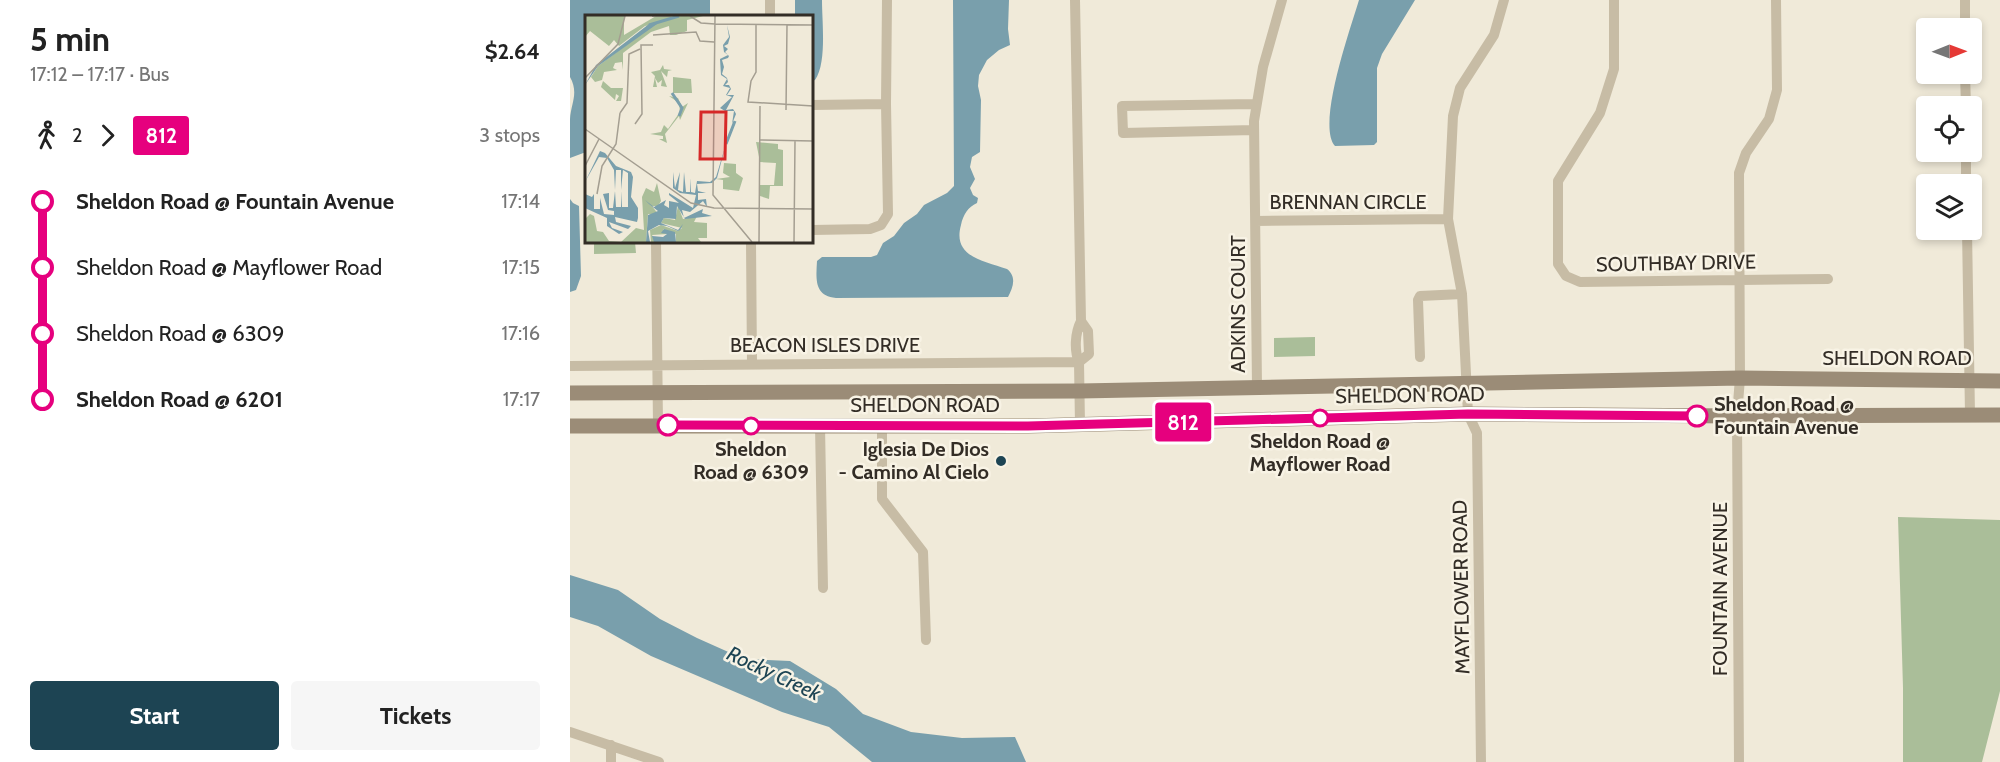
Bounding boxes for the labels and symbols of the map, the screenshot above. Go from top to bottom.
inset map [585,15,813,243]
north arrow [1916,18,1982,84]
street label: BRENNAN CIRCLE [1269,190,1427,214]
street label: ADKINS COURT [1226,235,1250,373]
street label: SOUTHBAY DRIVE [1596,250,1756,276]
street label: BEACON ISLES DRIVE [730,333,920,357]
street label: SHELDON ROAD [1822,346,1972,370]
street label: SHELDON ROAD [1335,382,1485,408]
place label: Sheldon Road @ Fountain Avenue [1714,392,1858,439]
street label: SHELDON ROAD [850,393,1000,417]
line badge: 812 [1148,402,1218,442]
marker: Sheldon Road @ Fountain Avenue [1686,405,1708,427]
marker: Sheldon Road @ Mayflower Road [1311,409,1329,427]
unlabelled marker [657,414,679,436]
marker: Sheldon Road @ 6309 [742,417,760,435]
place label: Sheldon Road @ Mayflower Road [1250,429,1390,476]
place label: Sheldon Road @ 6309 [693,437,809,484]
place label: Iglesia De Dios - Camino Al Cielo [839,437,989,484]
marker: Iglesia De Dios - Camino Al Cielo [994,454,1008,468]
street label: MAYFLOWER ROAD [1447,500,1475,674]
street label: FOUNTAIN AVENUE [1708,502,1732,676]
water label: Rocky Creek [723,640,826,706]

